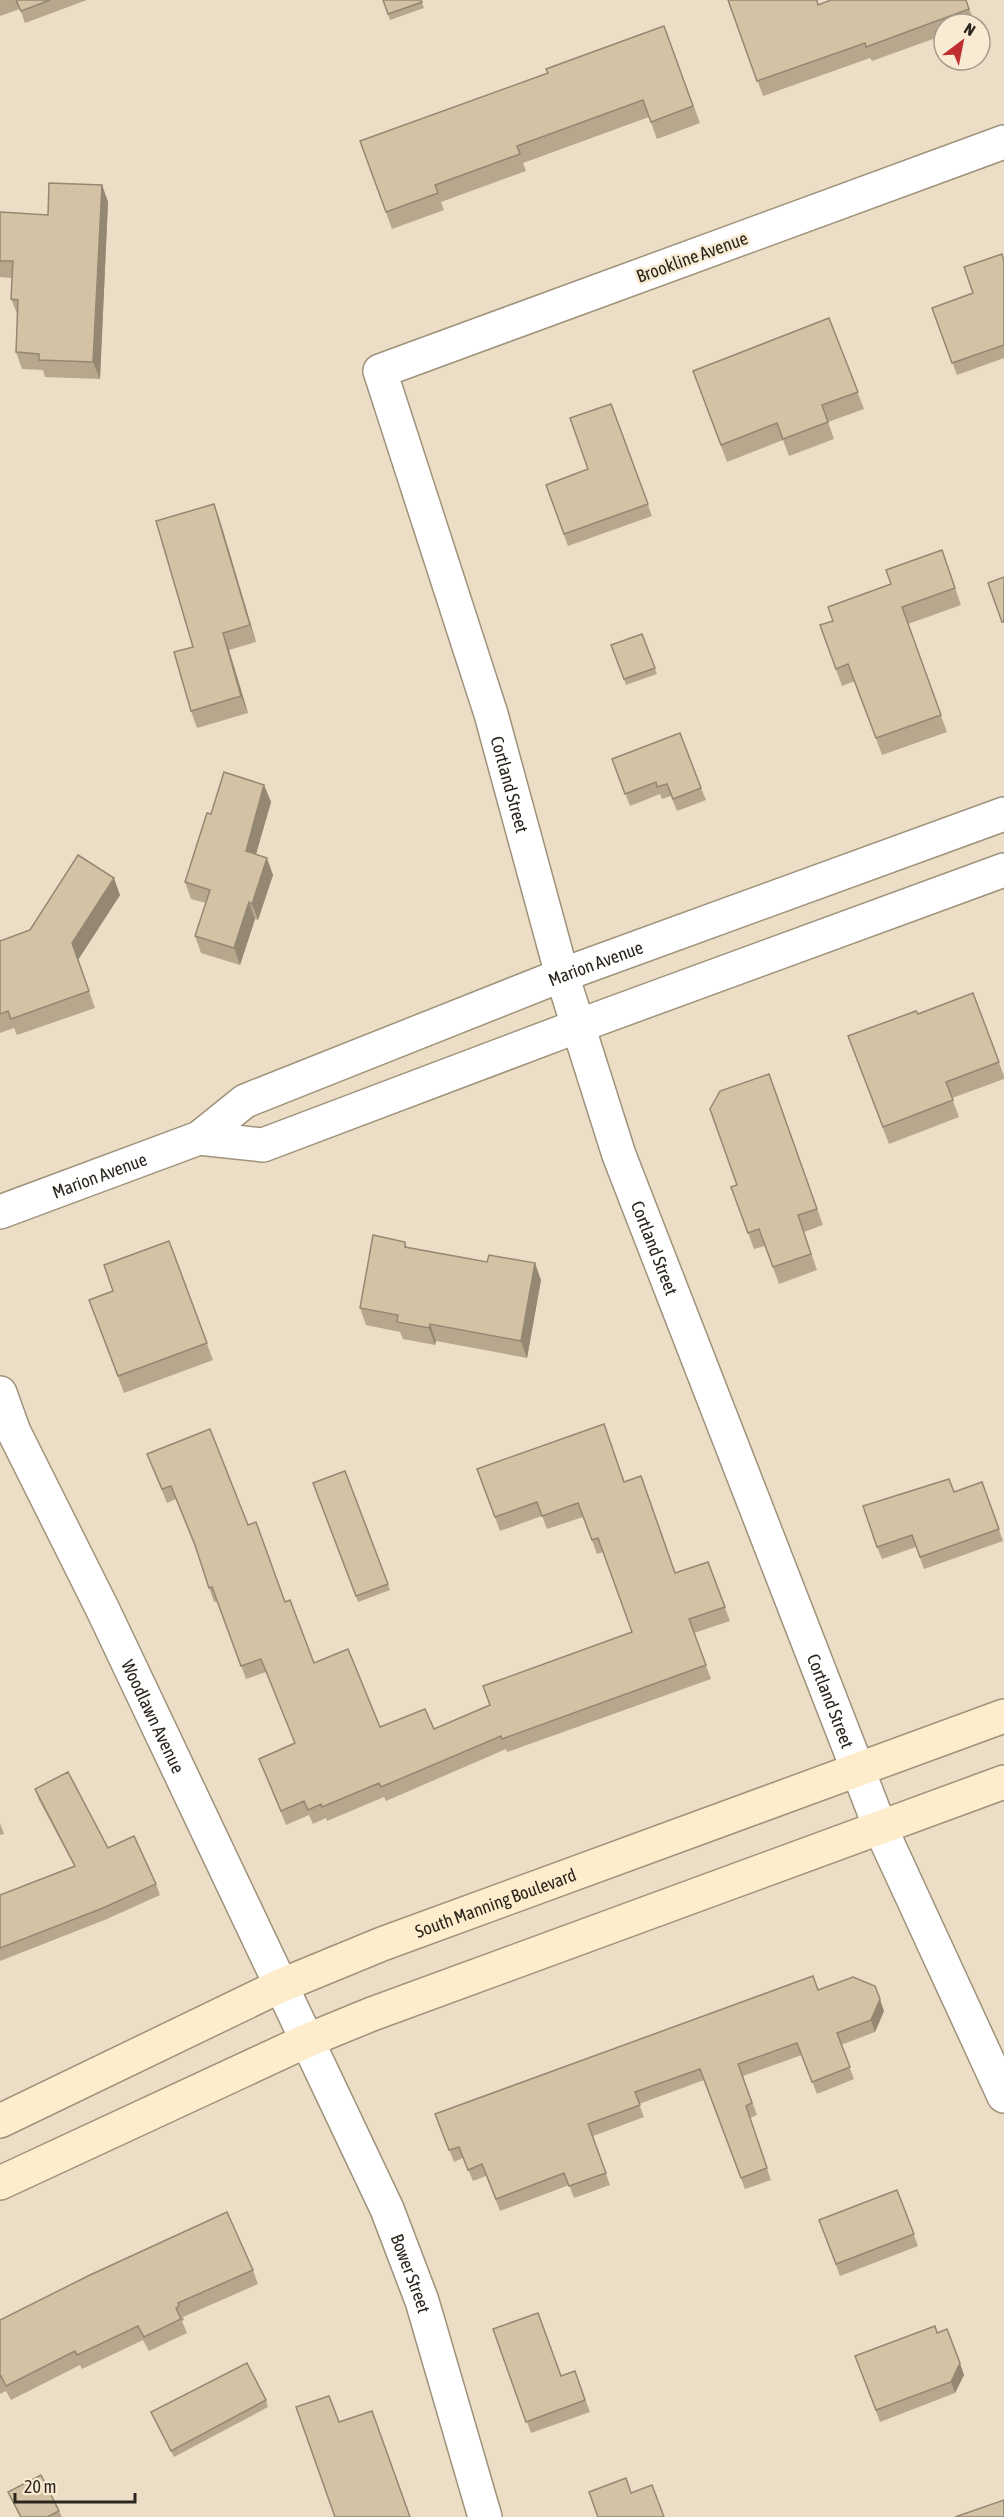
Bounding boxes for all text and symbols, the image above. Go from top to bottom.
north arrow [932,12,992,72]
text: N [961,19,979,39]
street label: Brookline Avenue [634,227,750,287]
street label: Cortland Street [487,734,533,835]
street label: Marion Avenue [545,936,646,990]
street label: Marion Avenue [49,1148,150,1202]
street label: Cortland Street [627,1198,683,1298]
street label: Cortland Street [803,1651,859,1751]
street label: Woodlawn Avenue [118,1656,189,1776]
street label: South Manning Boulevard [412,1863,579,1942]
street label: Bower Street [387,2231,435,2315]
scale bar [15,2466,135,2504]
text: 20 m [24,2476,56,2497]

